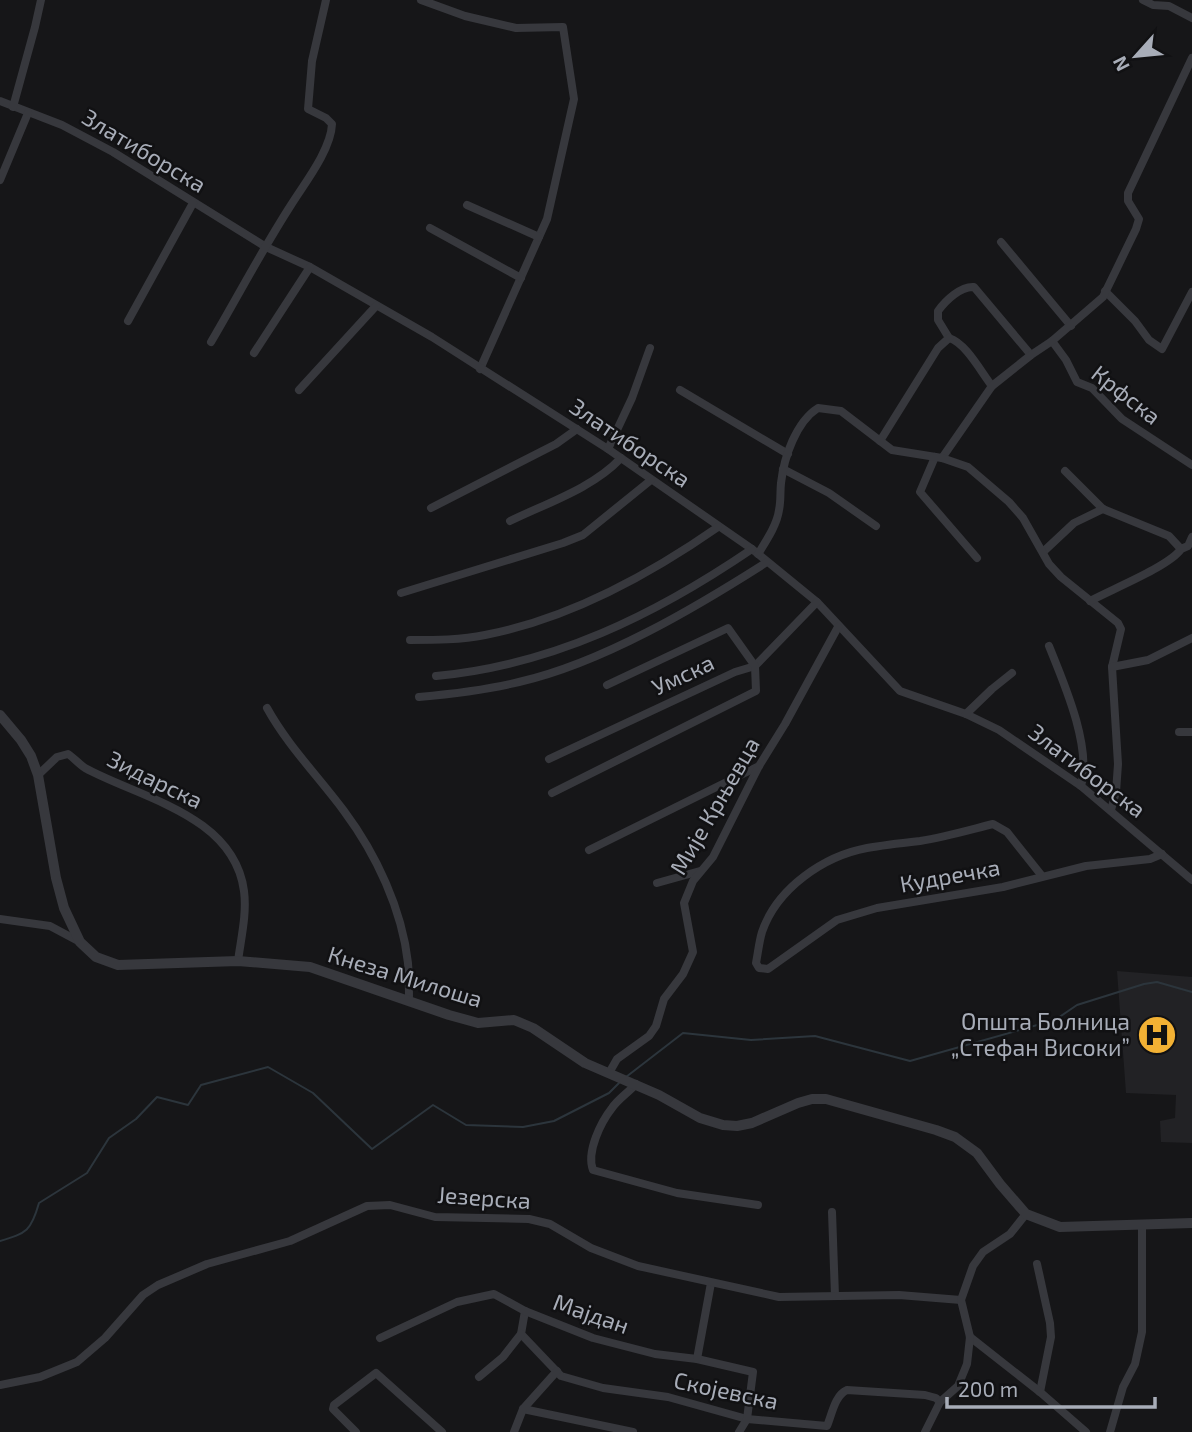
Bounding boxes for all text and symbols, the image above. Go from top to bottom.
north arrow [1101,21,1171,91]
text: N [1107,53,1134,75]
street label: Златиборска [78,102,211,198]
street label: Крфска [1086,359,1167,430]
street label: Златиборска [565,392,696,493]
street label: Умска [647,648,718,701]
street label: Златиборска [1024,717,1152,823]
street label: Мије Крњевца [663,732,765,879]
street label: Зидарска [103,744,207,814]
street label: Кудречка [897,852,1002,899]
street label: Кнеза Милоша [325,939,486,1013]
place label: Општа Болница „Стефан Високи” [951,1007,1130,1061]
hospital icon: Општа Болница „Стефан Високи” [1136,1014,1178,1056]
street label: Језерска [436,1180,532,1214]
street label: Мајдан [550,1287,633,1339]
street label: Скојевска [672,1365,781,1415]
scale bar [947,1366,1155,1410]
text: 200 m [958,1376,1018,1401]

